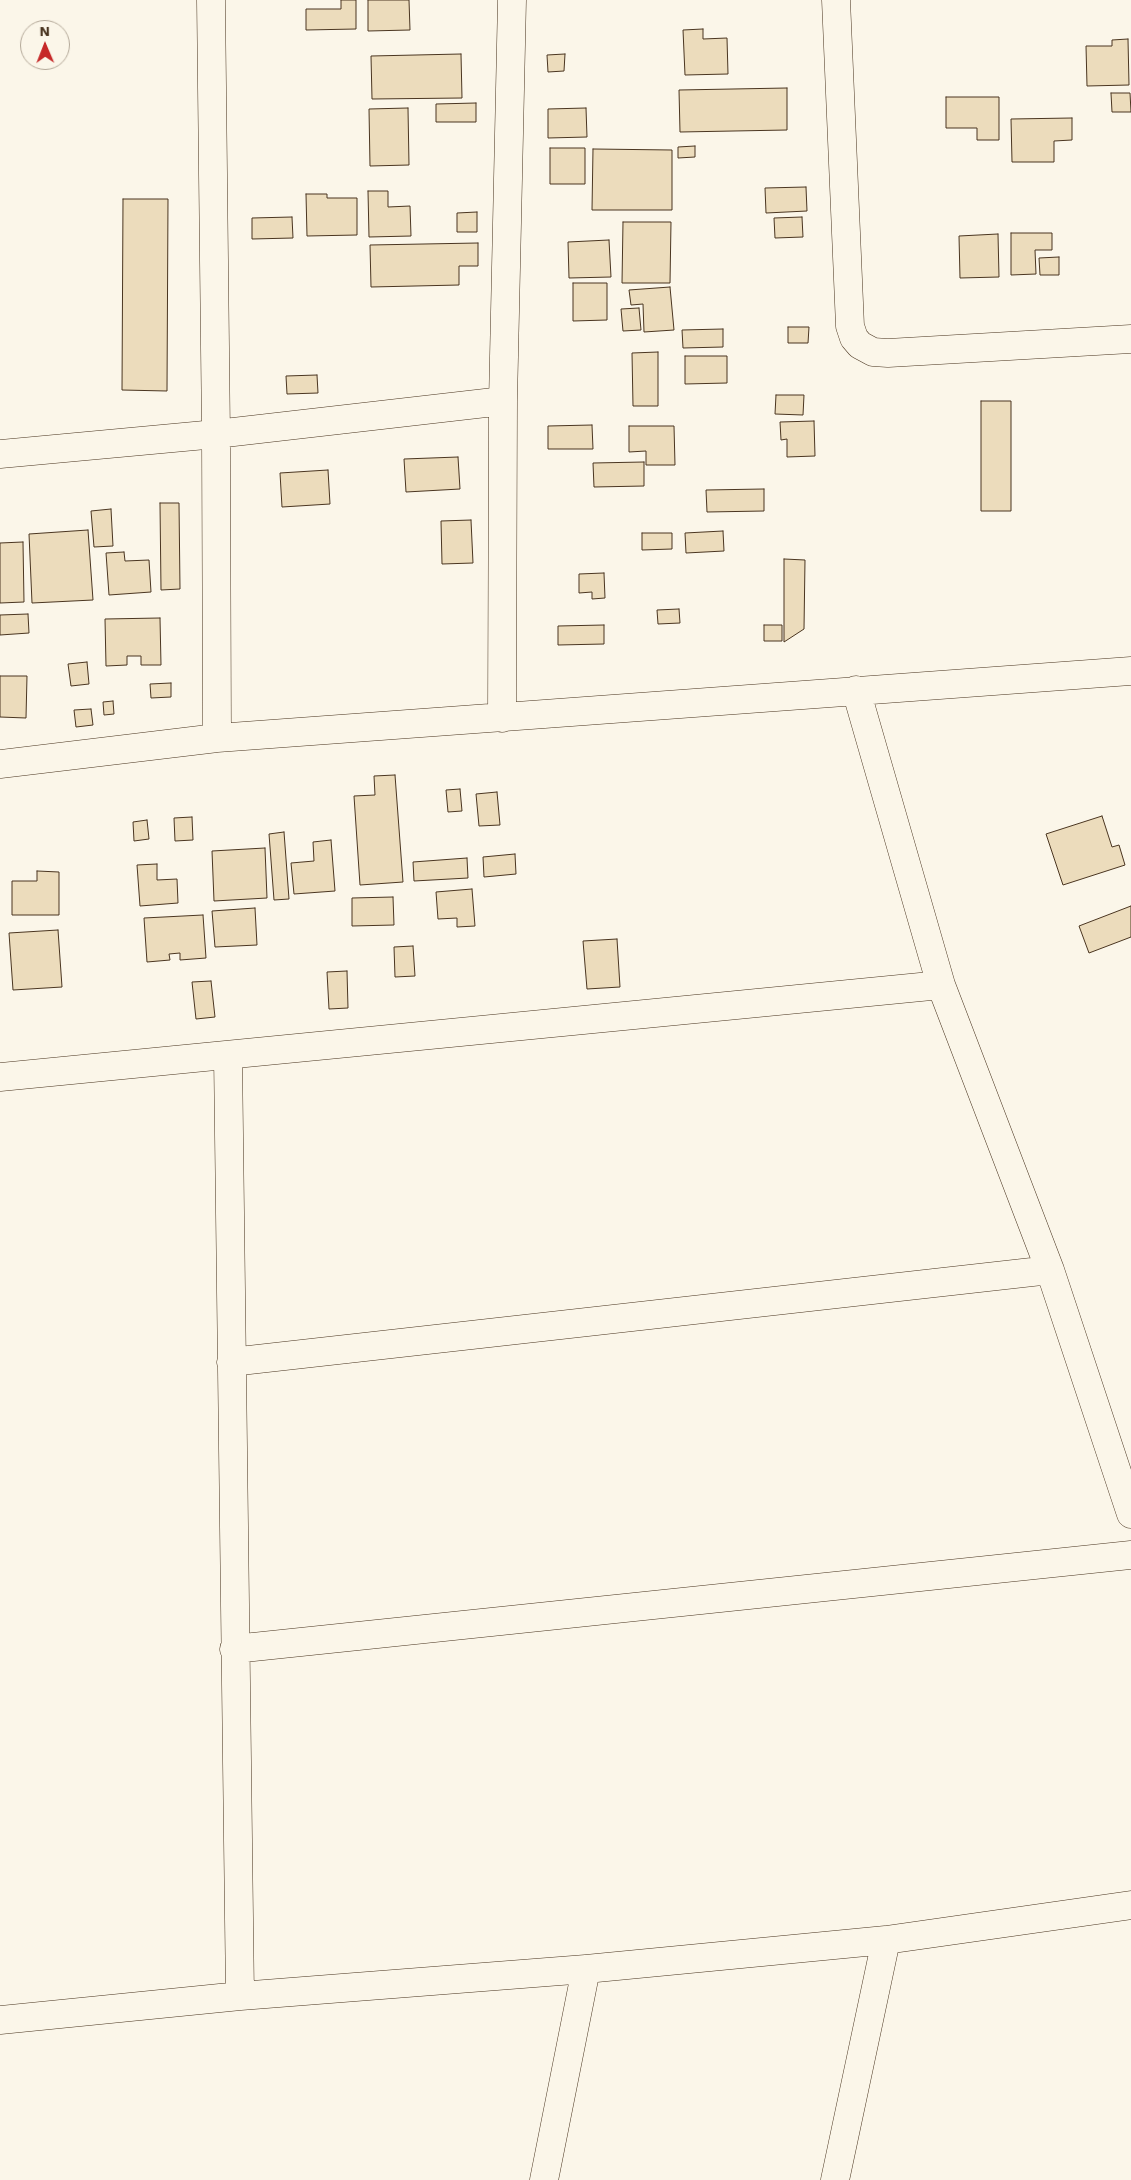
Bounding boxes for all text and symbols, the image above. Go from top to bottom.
north arrow [20,20,70,70]
text: N [39,23,50,39]

